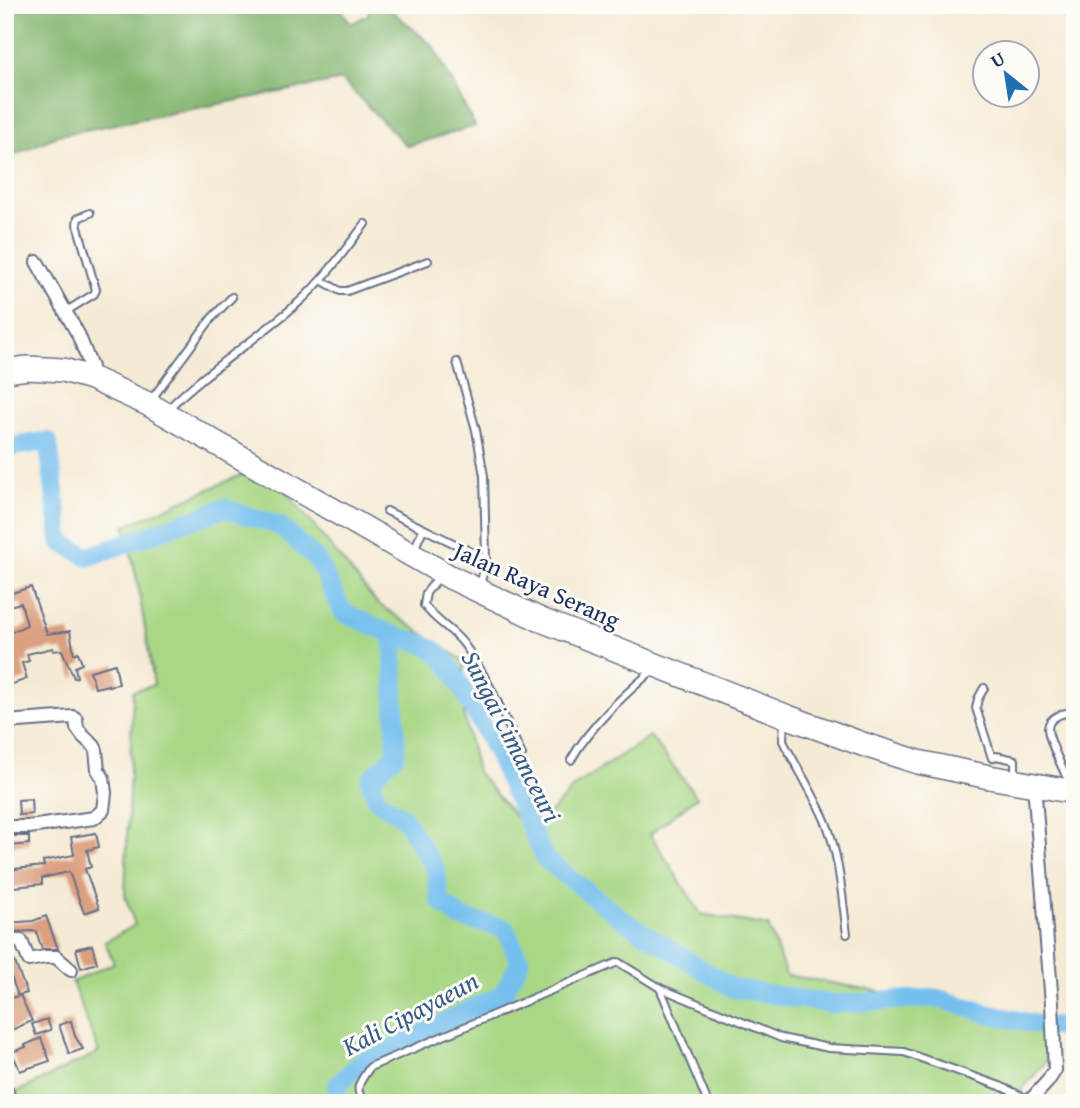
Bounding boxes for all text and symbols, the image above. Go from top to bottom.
north arrow [972,38,1042,108]
text: U [985,44,1010,75]
street label: Jalan Raya Serang [446,531,626,637]
water label: Sungai Cimanceuri [452,643,572,829]
water label: Kali Cipayaeun [334,961,485,1066]

